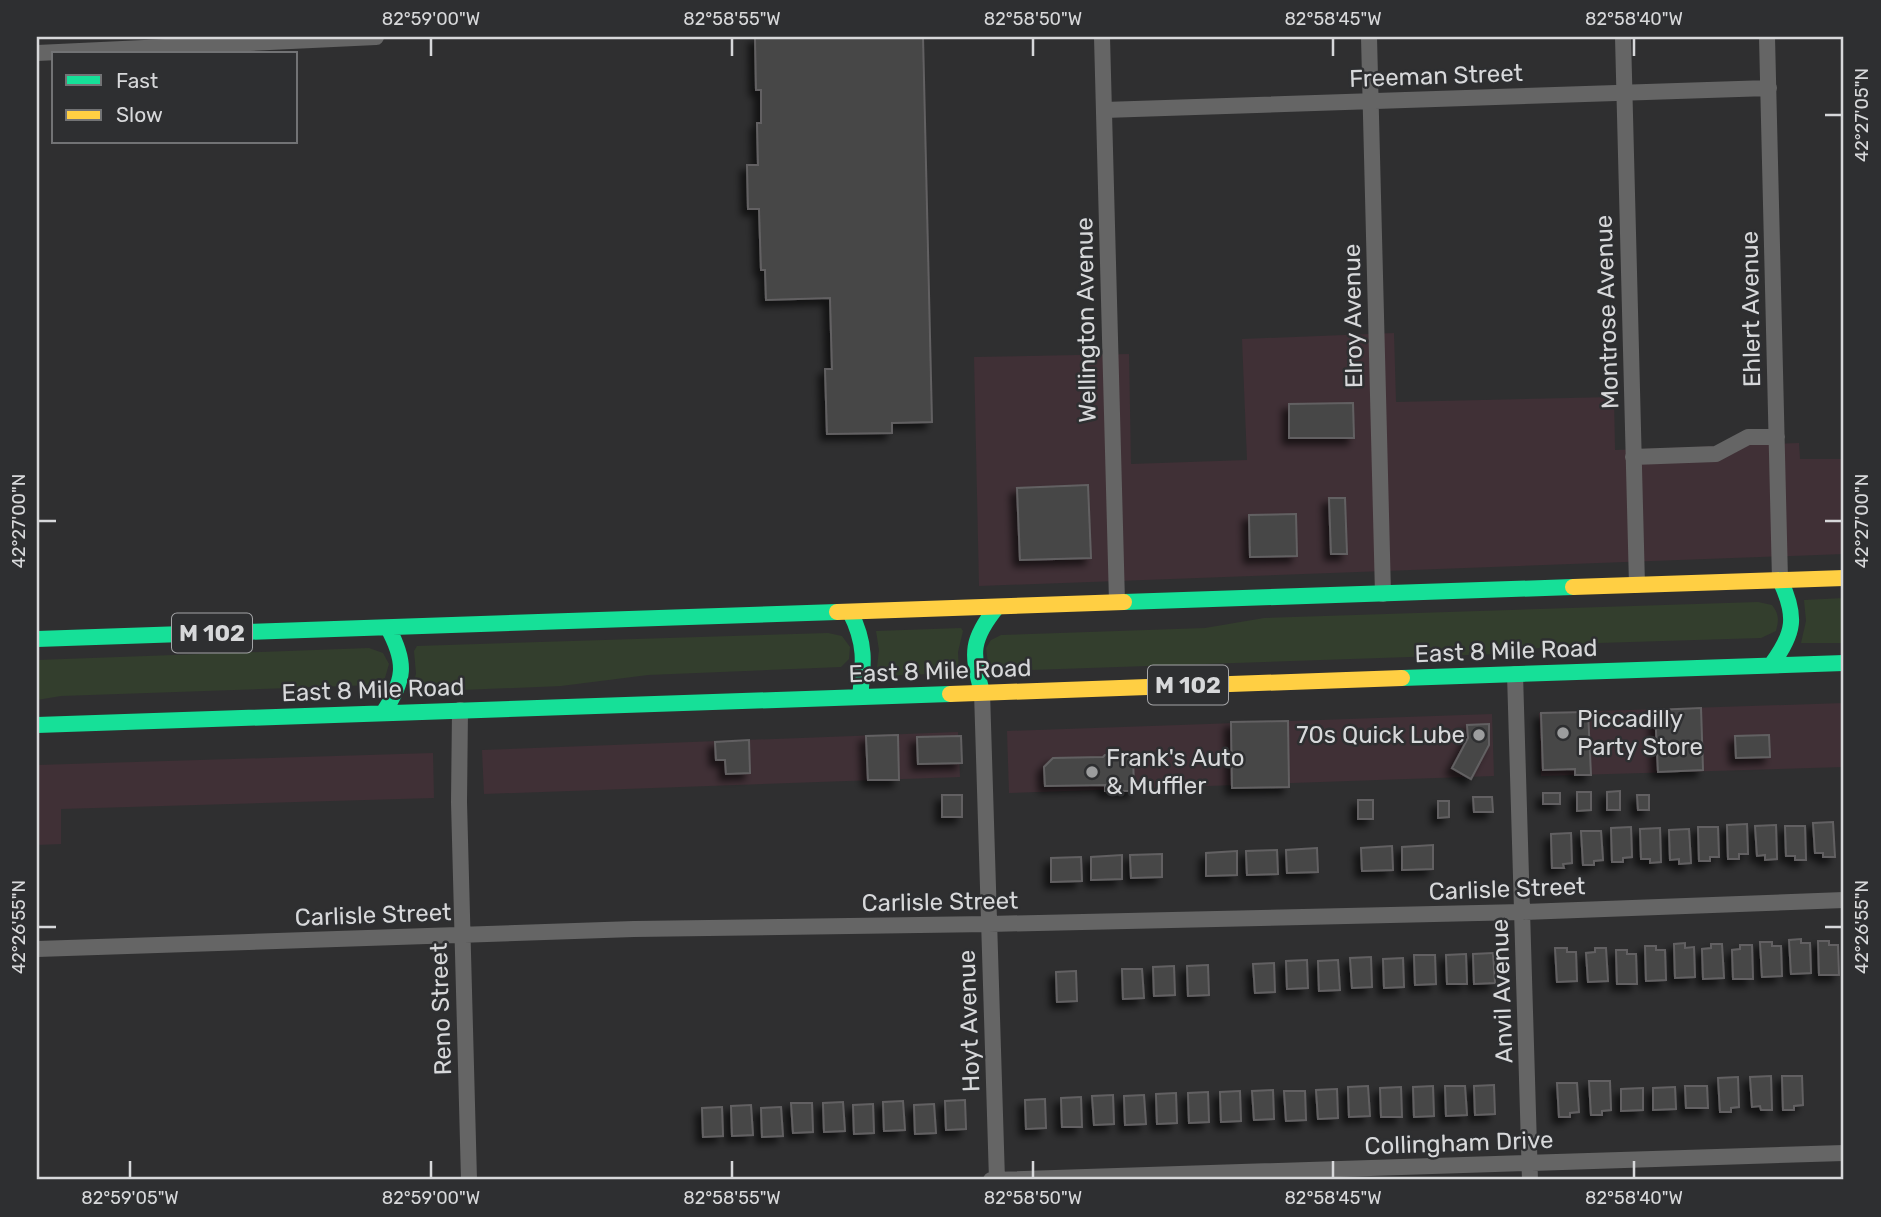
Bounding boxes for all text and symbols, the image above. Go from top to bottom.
text: 82°59'00"W [382,8,480,30]
text: 82°58'55"W [683,8,781,30]
text: 82°58'50"W [984,8,1082,30]
text: 82°58'45"W [1284,8,1382,30]
text: 82°58'40"W [1585,8,1683,30]
legend [52,52,298,144]
street label: Freeman Street [1349,59,1523,93]
text: Fast [116,68,158,93]
text: 42°27'05"N [1851,68,1873,162]
text: Slow [116,102,163,127]
street label: Montrose Avenue [1590,214,1624,410]
street label: Wellington Avenue [1070,217,1102,423]
street label: Ehlert Avenue [1736,231,1766,387]
street label: Elroy Avenue [1338,244,1368,388]
text: 42°27'00"N [8,474,30,568]
text: 42°27'00"N [1851,474,1873,568]
road number: M 102 [172,614,252,652]
street label: East 8 Mile Road [1414,634,1598,668]
street label: East 8 Mile Road [848,654,1032,688]
road number: M 102 [1148,666,1228,705]
street label: East 8 Mile Road [281,673,465,707]
place label: Piccadilly Party Store [1577,705,1703,761]
place label: 70s Quick Lube [1296,721,1465,749]
marker: Piccadilly Party Store [1555,725,1571,741]
marker: 70s Quick Lube [1471,727,1487,743]
place label: Frank's Auto & Muffler [1106,744,1245,800]
marker: Frank's Auto & Muffler [1084,764,1100,780]
street label: Carlisle Street [1428,872,1586,906]
text: 42°26'55"N [8,880,30,974]
text: 42°26'55"N [1851,880,1873,974]
street label: Carlisle Street [861,887,1019,917]
street label: Carlisle Street [294,898,452,932]
street label: Anvil Avenue [1485,918,1519,1064]
street label: Reno Street [425,942,457,1076]
street label: Hoyt Avenue [953,949,985,1093]
street label: Collingham Drive [1364,1126,1554,1160]
text: 82°59'05"W [81,1187,179,1209]
text: 82°59'00"W [382,1187,480,1209]
text: 82°58'55"W [683,1187,781,1209]
text: 82°58'50"W [984,1187,1082,1209]
text: 82°58'45"W [1284,1187,1382,1209]
text: 82°58'40"W [1585,1187,1683,1209]

